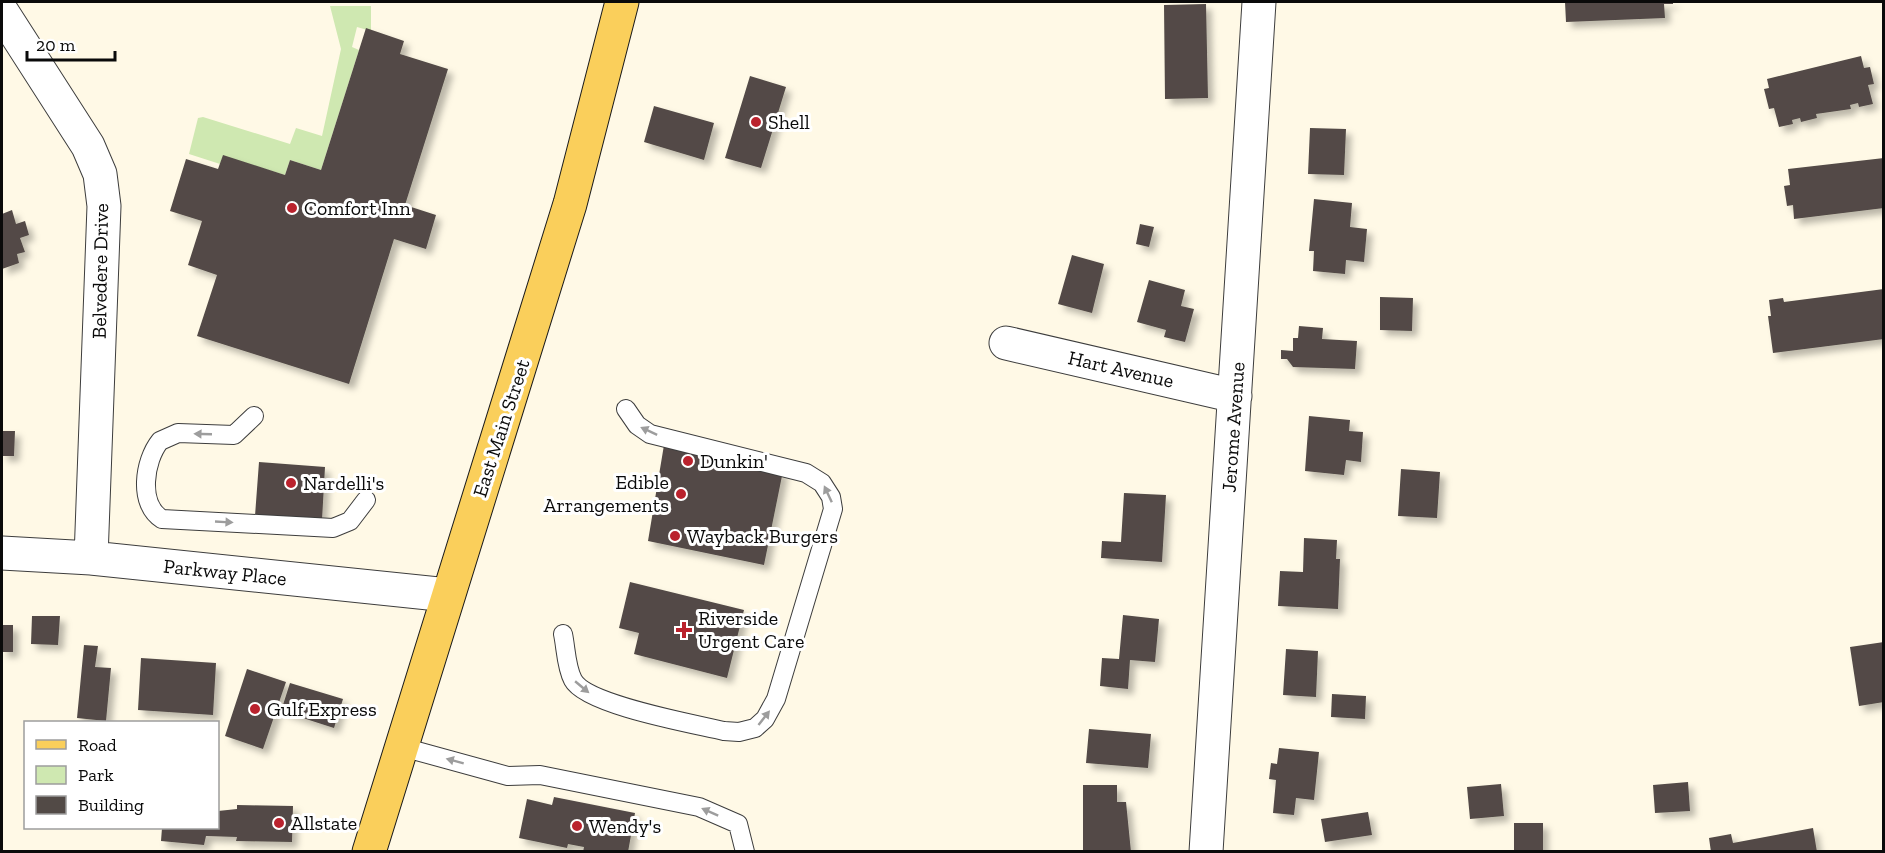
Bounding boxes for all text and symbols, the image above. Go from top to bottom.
scale bar [27,24,116,62]
text: 20 m [36,34,76,56]
place label: Shell [768,110,810,134]
marker: Shell [749,115,763,129]
place label: Comfort Inn [304,196,411,220]
marker: Comfort Inn [285,201,299,215]
street label: Belvedere Drive [87,203,113,339]
street label: Hart Avenue [1066,345,1176,393]
street label: East Main Street [467,355,535,500]
street label: Jerome Avenue [1216,361,1250,493]
one-way arrow [640,427,657,436]
one-way arrow [194,430,213,439]
place label: Dunkin' [700,449,768,473]
marker: Dunkin' [681,454,695,468]
place label: Edible Arrangements [543,470,669,517]
place label: Nardelli's [303,471,384,495]
marker: Nardelli's [284,476,298,490]
one-way arrow [823,486,832,503]
marker: Edible Arrangements [674,487,688,501]
one-way arrow [214,518,233,527]
place label: Wayback Burgers [687,524,838,548]
marker: Wayback Burgers [668,529,682,543]
street label: Parkway Place [162,554,288,590]
place label: Riverside Urgent Care [698,606,804,653]
marker: Riverside Urgent Care [675,621,693,639]
one-way arrow [574,681,590,694]
place label: Gulf Express [267,697,377,721]
marker: Gulf Express [248,702,262,716]
one-way arrow [757,710,770,726]
legend [24,721,219,829]
text: Road [78,734,117,756]
one-way arrow [446,756,464,766]
text: Park [78,764,114,786]
text: Building [78,794,144,816]
one-way arrow [701,807,719,817]
place label: Allstate [291,811,357,835]
place label: Wendy's [589,814,661,838]
marker: Allstate [272,816,286,830]
marker: Wendy's [570,819,584,833]

